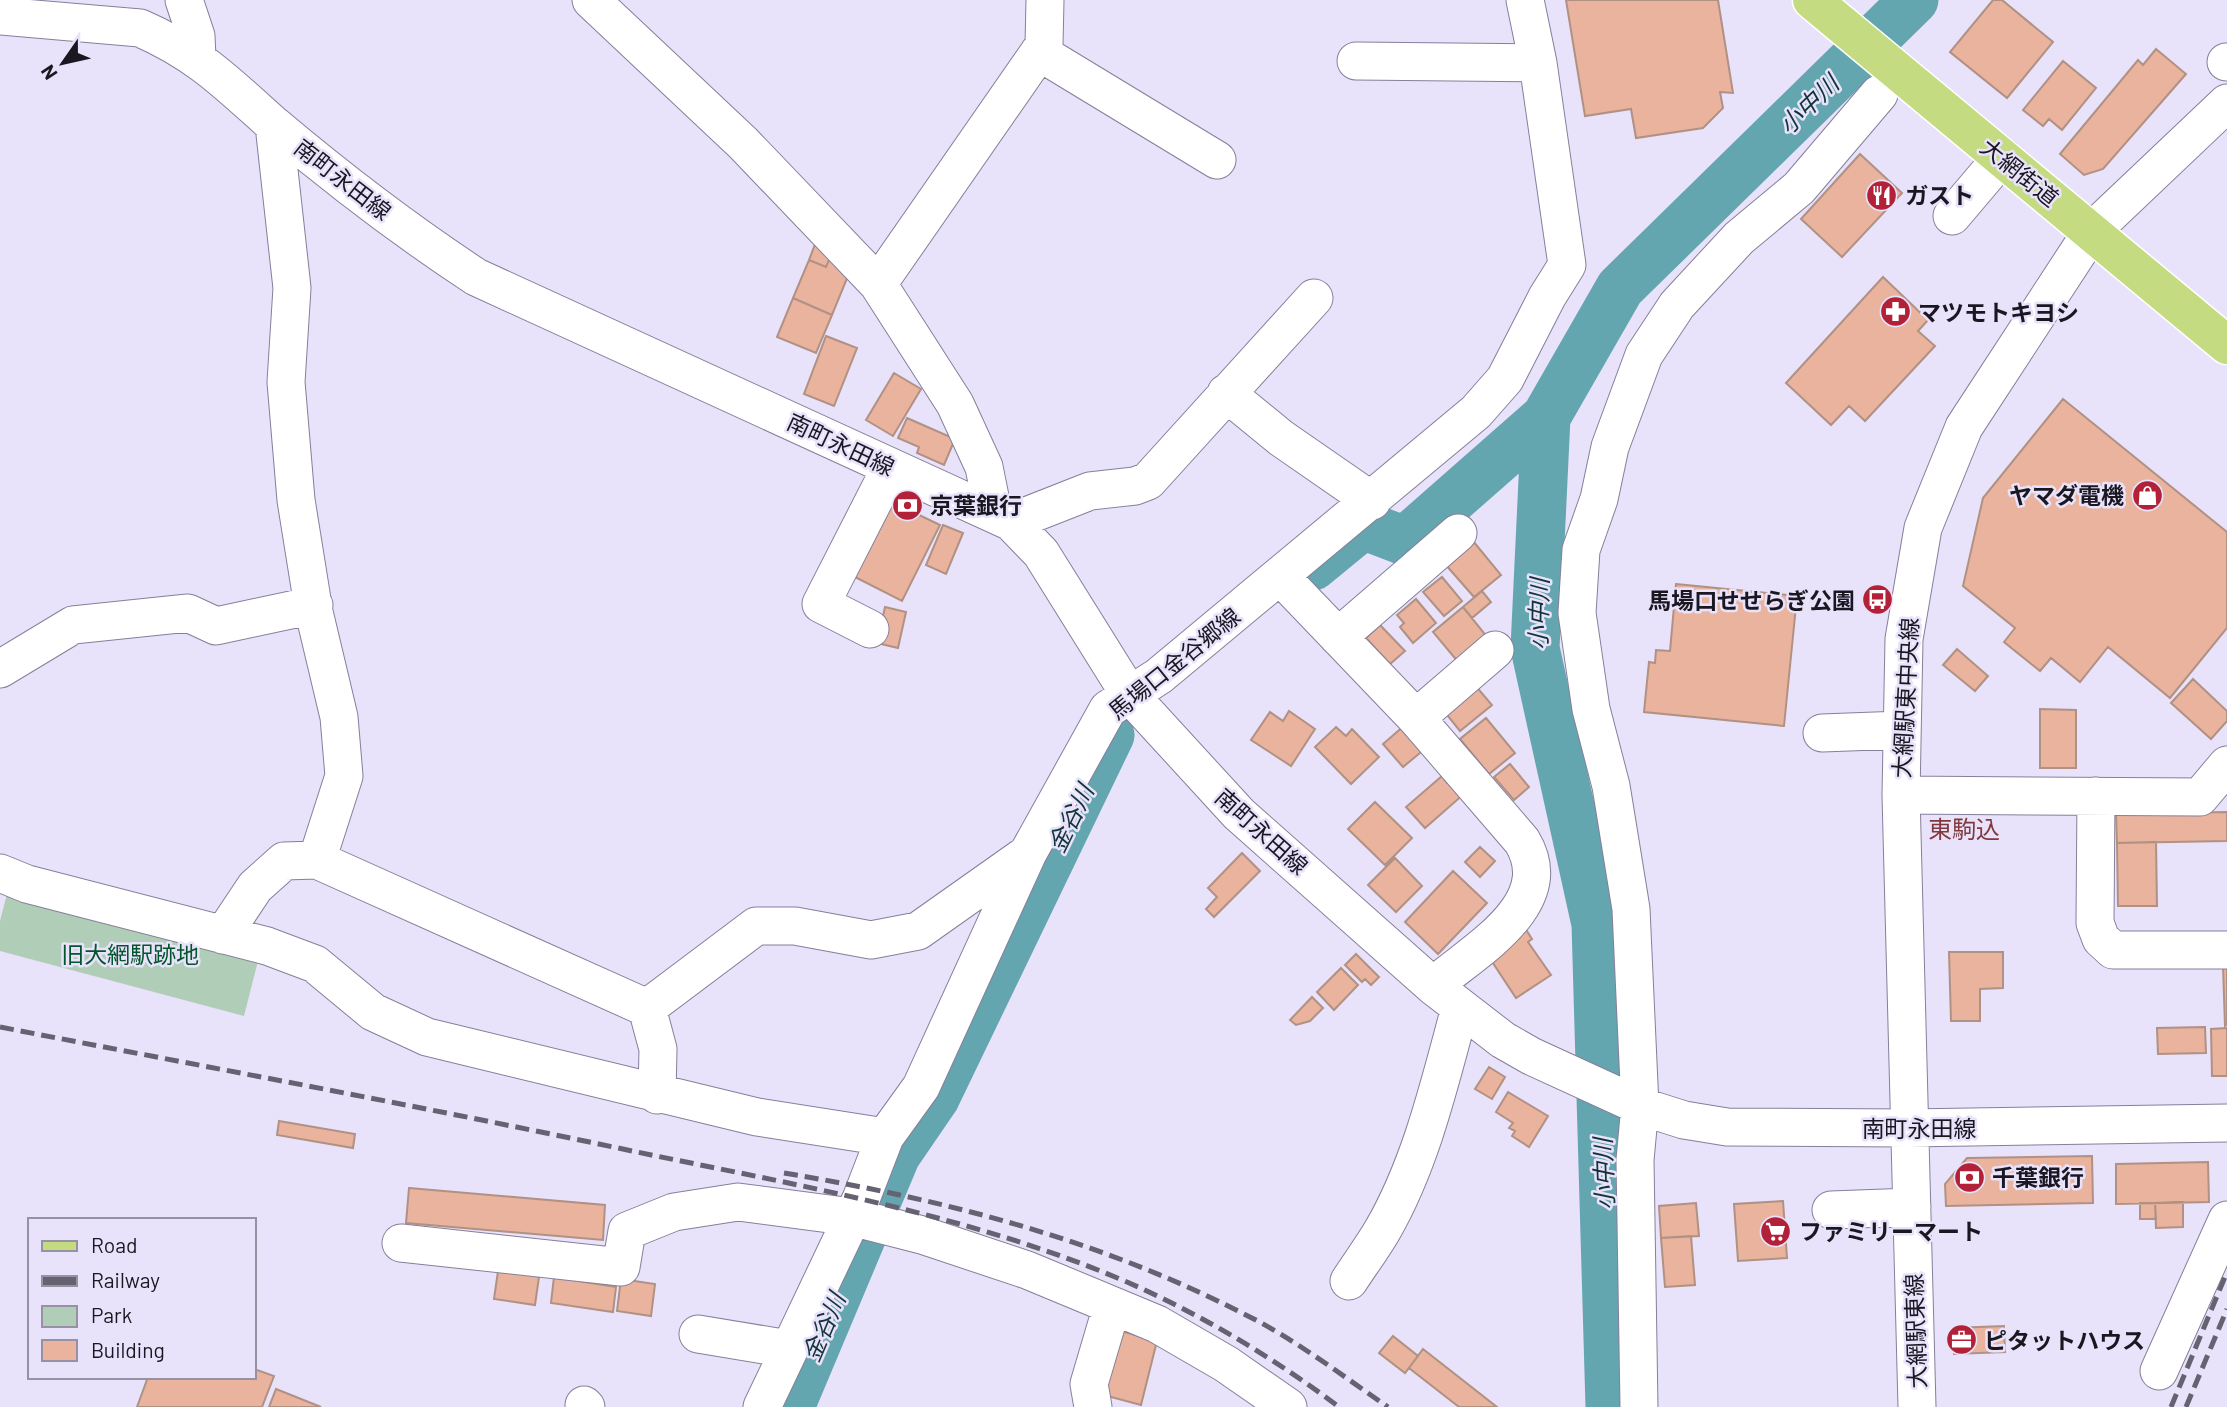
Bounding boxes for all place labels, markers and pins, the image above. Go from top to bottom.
restaurant icon: ガスト [1865,178,1899,212]
place label: ガスト [1905,181,1974,209]
pharmacy icon: マツモトキヨシ [1878,295,1912,329]
place label: マツモトキヨシ [1918,298,2079,326]
shop icon: ヤマダ電機 [2130,478,2164,512]
place label: ヤマダ電機 [2009,481,2124,509]
bank icon: 京葉銀行 [890,488,924,522]
place label: 京葉銀行 [930,491,1022,519]
bus stop icon: 馬場口せせらぎ公園 [1861,583,1895,617]
place label: 馬場口せせらぎ公園 [1648,586,1855,614]
bank icon: 千葉銀行 [1952,1160,1986,1194]
place label: 千葉銀行 [1992,1163,2084,1191]
supermarket icon: ファミリーマート [1759,1214,1793,1248]
place label: ファミリーマート [1799,1217,1983,1245]
office icon: ピタットハウス [1944,1323,1978,1357]
place label: ピタットハウス [1984,1326,2145,1354]

